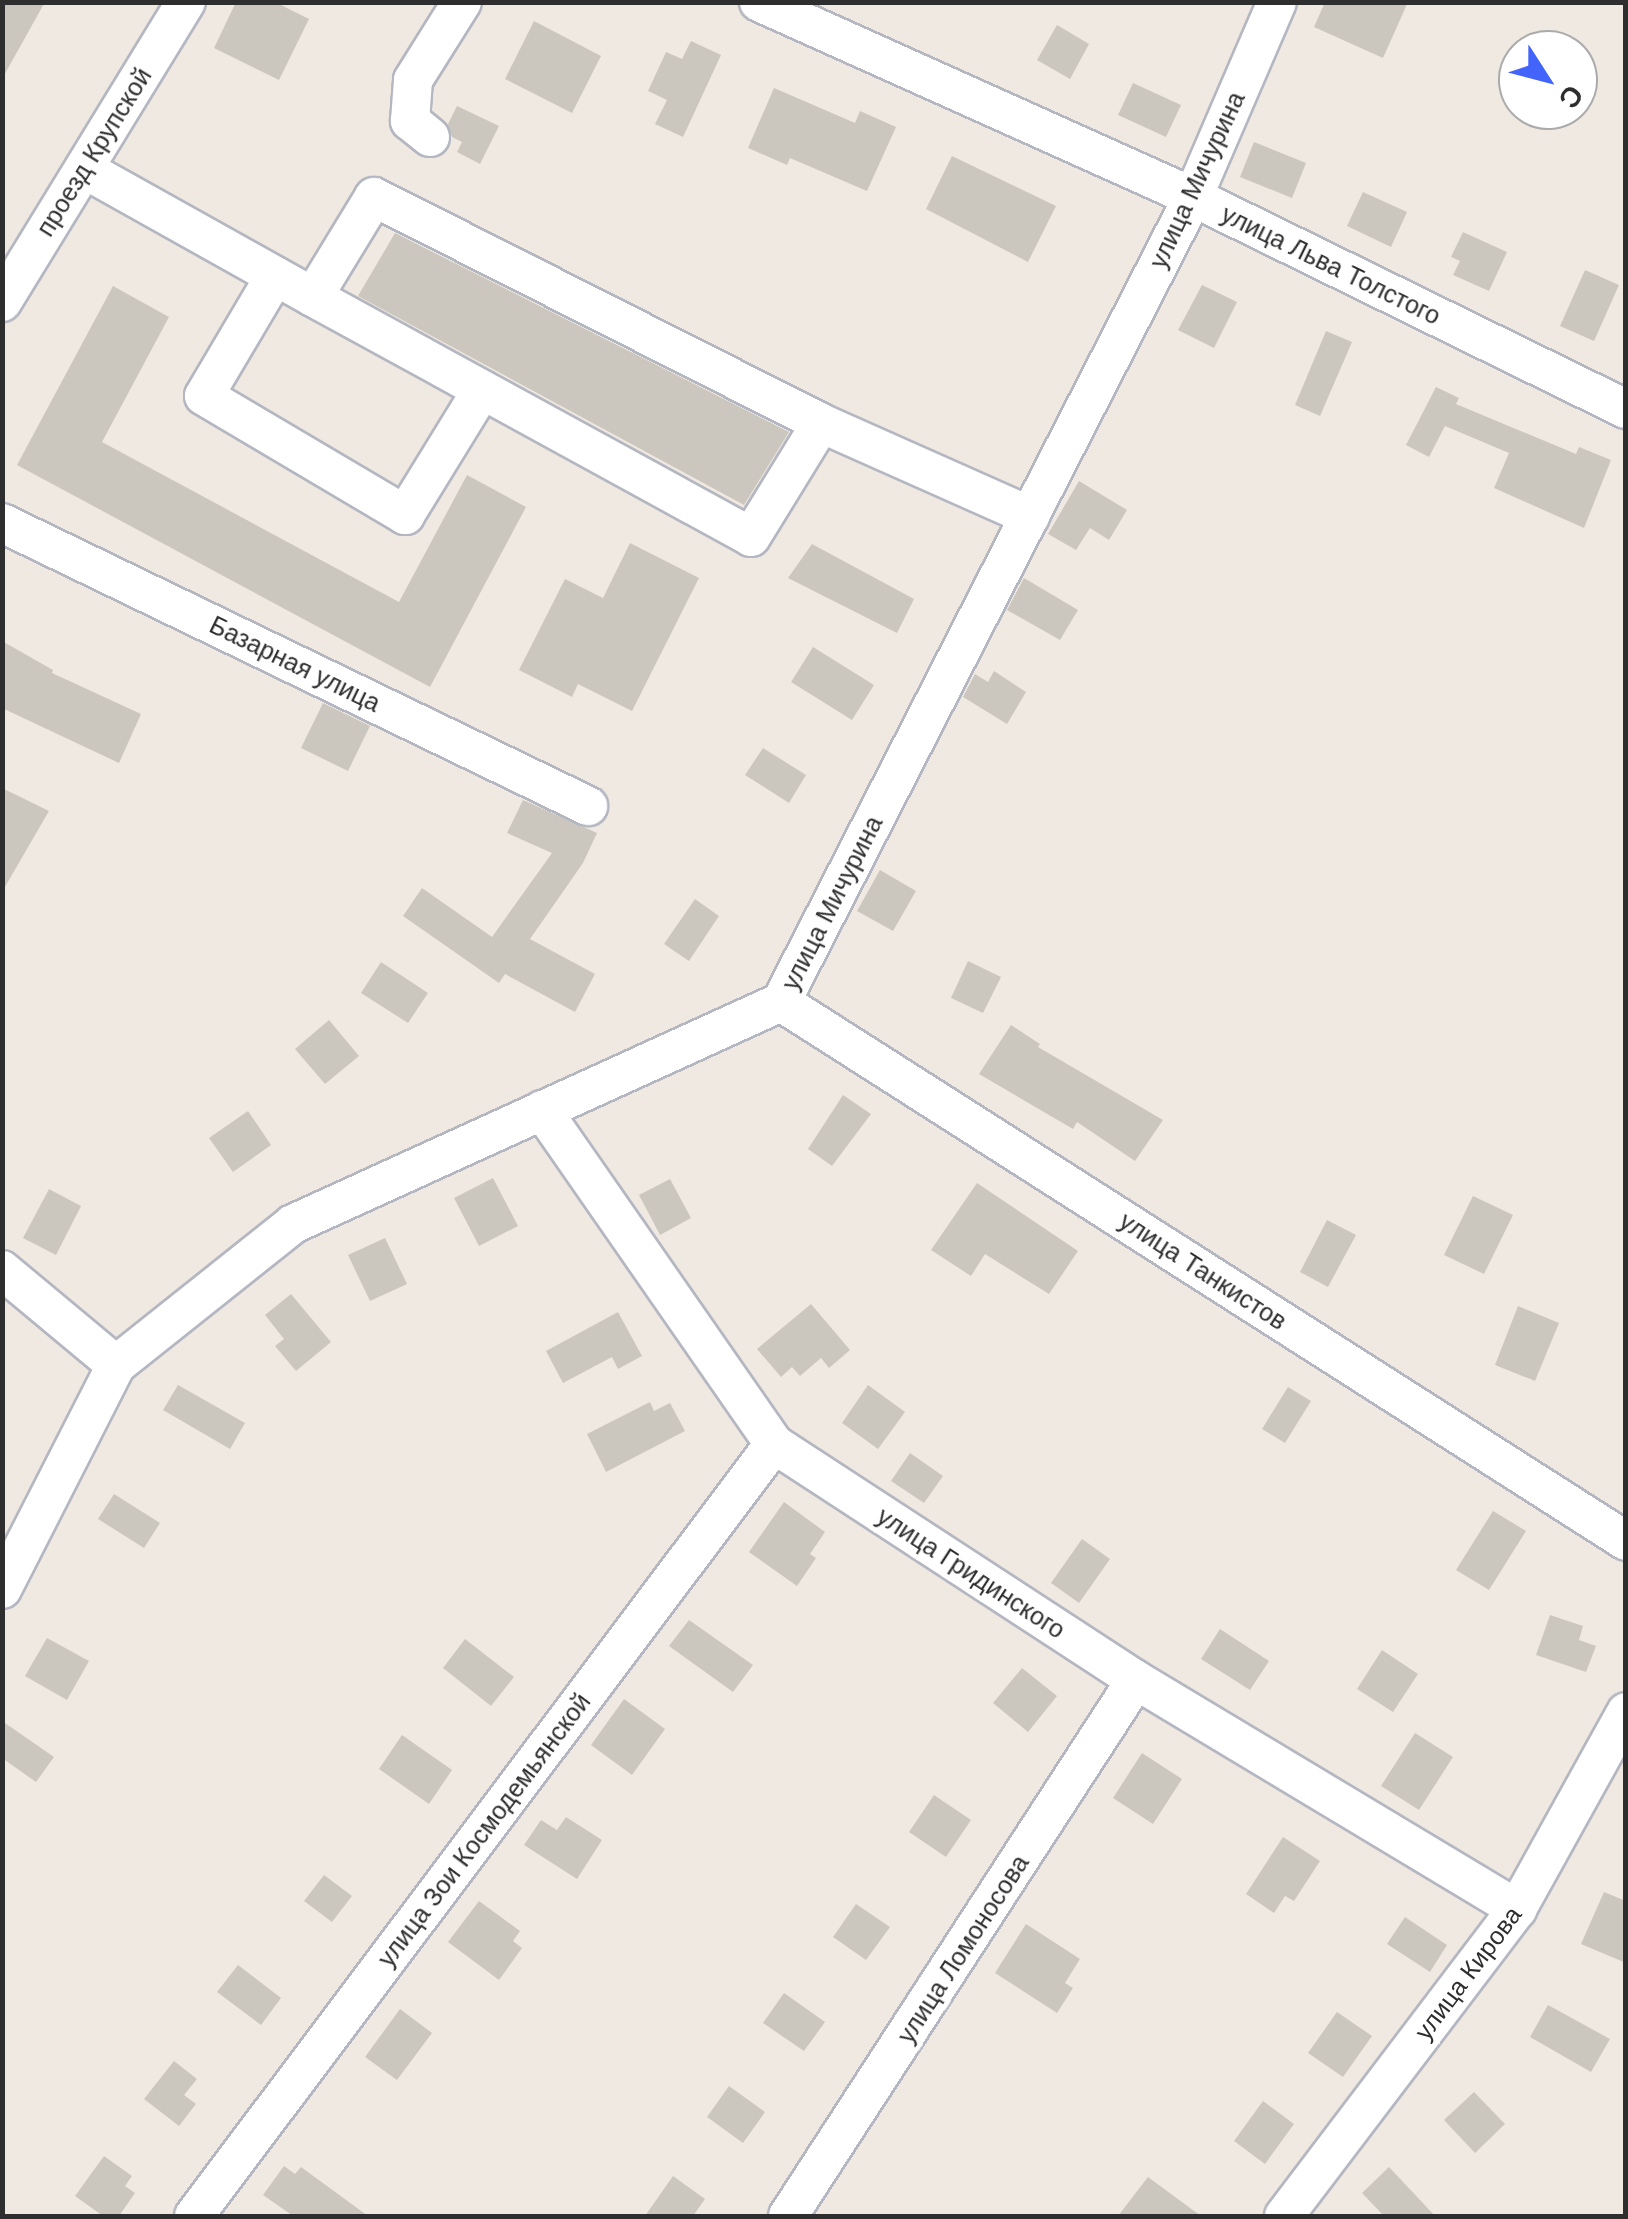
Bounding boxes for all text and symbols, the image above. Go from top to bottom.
north arrow [1498,30,1598,130]
street label: проезд Крупской [30,62,158,242]
text: С [1553,79,1590,114]
street label: улица Мичурина [1143,87,1251,273]
street label: улица Льва Толстого [1216,199,1446,331]
street label: Базарная улица [205,610,385,718]
street label: улица Мичурина [775,811,889,995]
street label: улица Танкистов [1114,1206,1292,1336]
street label: улица Гридинского [871,1501,1071,1645]
street label: улица Зои Космодемьянской [371,1687,597,1973]
street label: улица Ломоносова [891,1849,1035,2049]
street label: улица Кирова [1408,1901,1528,2045]

